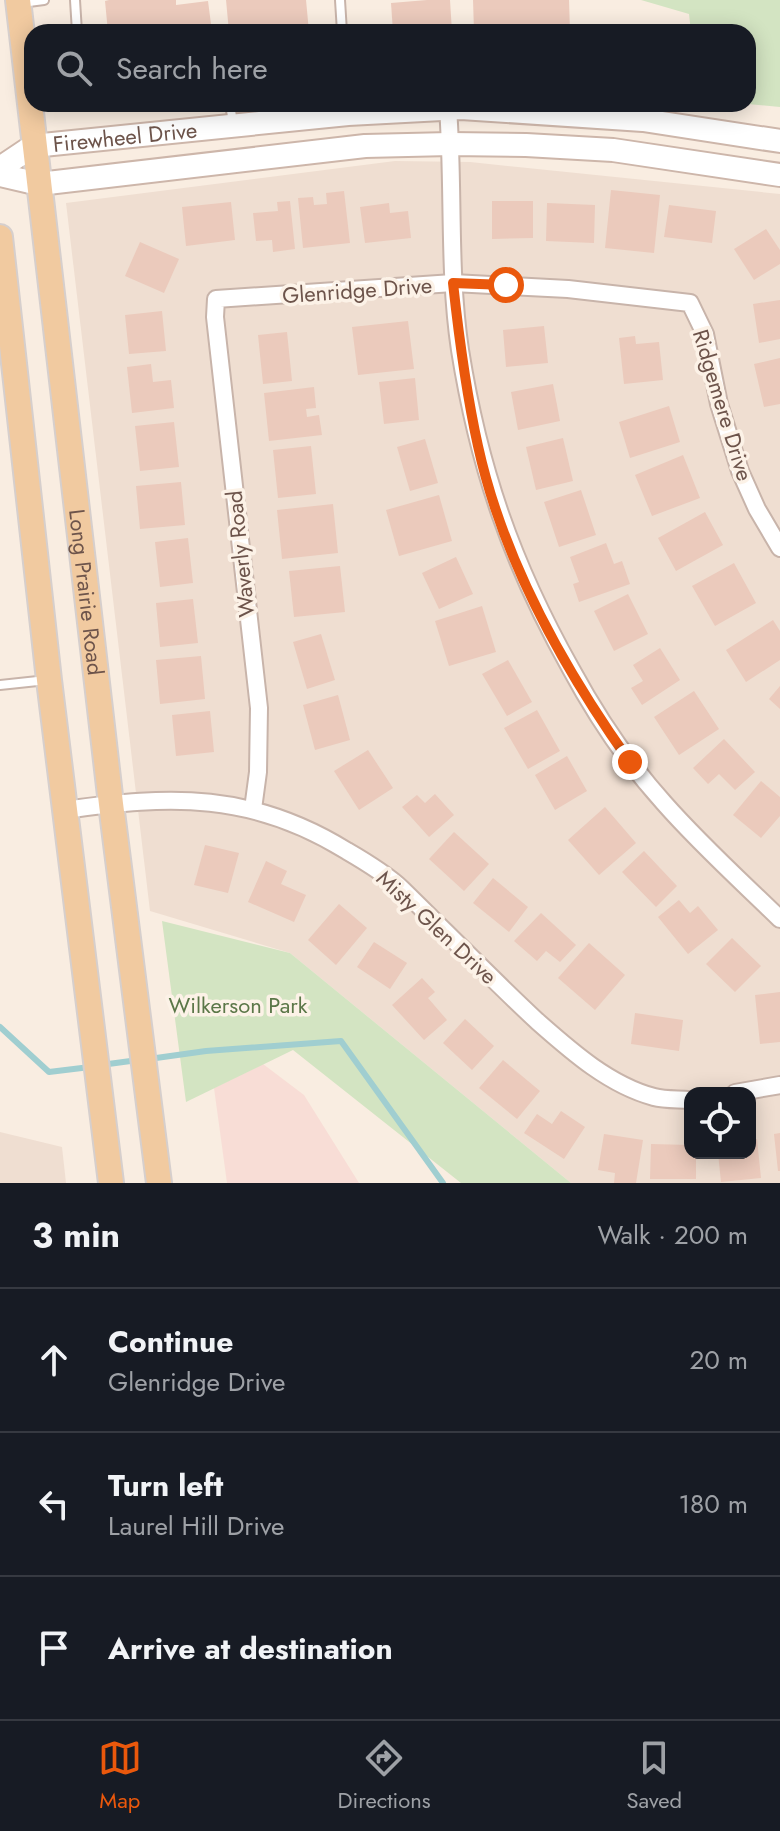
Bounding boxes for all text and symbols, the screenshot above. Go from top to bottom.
search box [24,24,756,112]
icon: search [52,46,96,90]
text: Search here [116,47,268,90]
street label: Firewheel Drive [51,113,199,160]
route start [488,267,524,303]
street label: Glenridge Drive [281,269,433,311]
street label: Ridgemere Drive [685,325,761,485]
street label: Waverly Road [217,489,263,619]
street label: Long Prairie Road [61,507,112,677]
route end [612,744,648,780]
street label: Misty Glen Drive [370,863,504,991]
park label: Wilkerson Park [168,989,308,1021]
map controls [684,1087,756,1159]
button: locate [684,1087,756,1159]
text: 3 min [32,1211,120,1260]
text: Walk · 200 m [597,1216,748,1254]
text: Continue [108,1320,234,1363]
icon: ahead [32,1338,76,1382]
text: 20 m [690,1341,748,1379]
text: Glenridge Drive [108,1363,285,1401]
text: Turn left [108,1464,223,1507]
icon: left [32,1482,76,1526]
text: 180 m [678,1485,748,1523]
text: Laurel Hill Drive [108,1507,284,1545]
icon: arrive [32,1626,76,1670]
text: Arrive at destination [108,1627,393,1670]
tab: Map [98,1736,142,1816]
tab: Directions [338,1736,431,1816]
tab: Saved [626,1736,682,1816]

